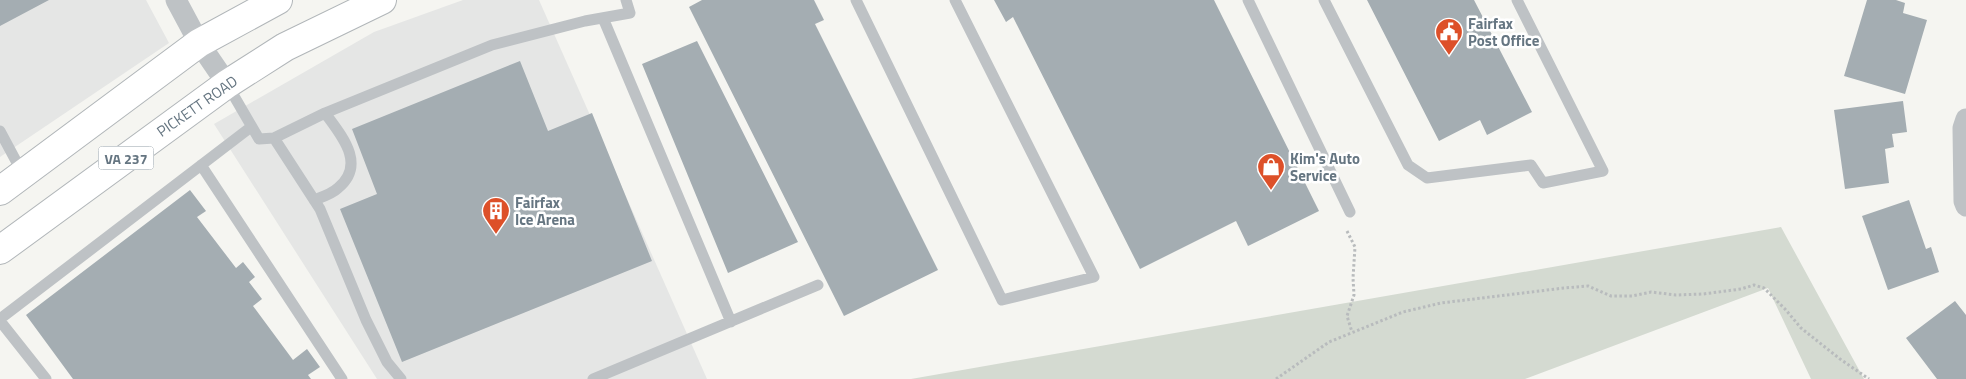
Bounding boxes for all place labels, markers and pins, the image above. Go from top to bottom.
place label: Fairfax Post Office [1468,12,1540,52]
public building icon: Fairfax Post Office [1434,17,1464,56]
place label: Kim's Auto Service [1290,147,1360,187]
shop icon: Kim's Auto Service [1256,152,1286,191]
place label: Fairfax Ice Arena [515,191,575,231]
building icon: Fairfax Ice Arena [481,196,511,235]

